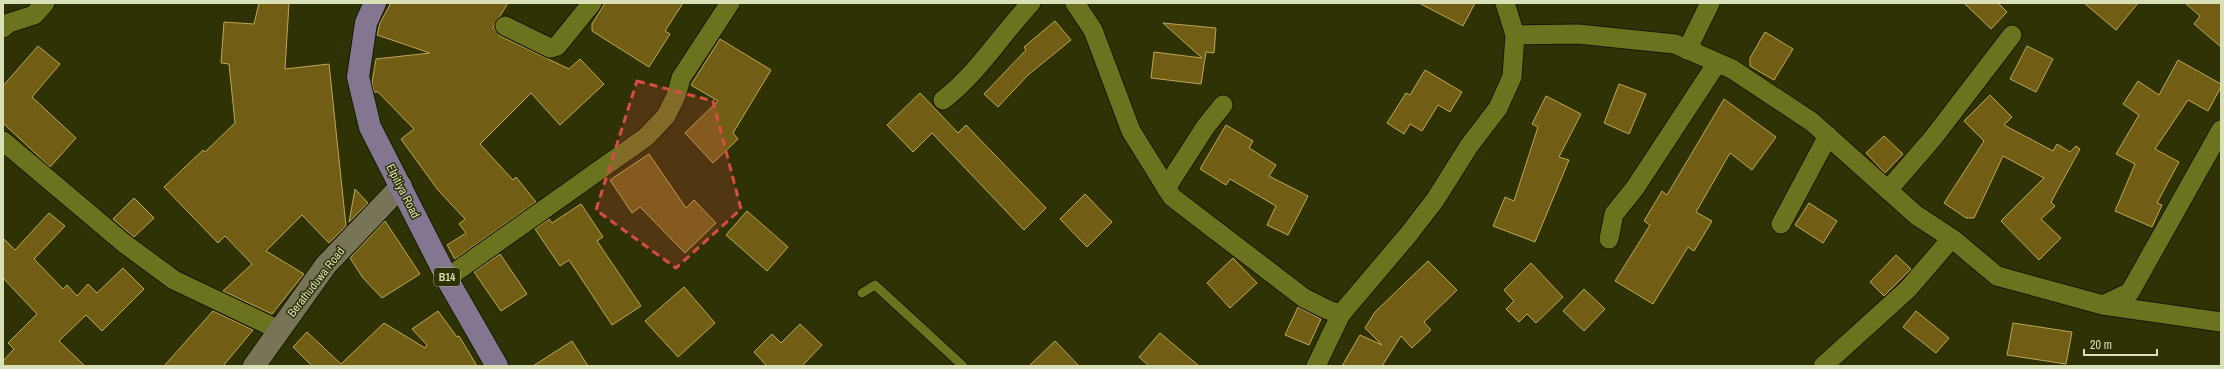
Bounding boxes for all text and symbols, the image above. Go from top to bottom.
street label: Elpitiya Road [382,161,424,221]
street label: Berathuduwa Road [284,244,348,320]
road number: B14 [434,268,460,286]
scale bar [2084,331,2157,357]
text: 20 m [2090,337,2112,353]

